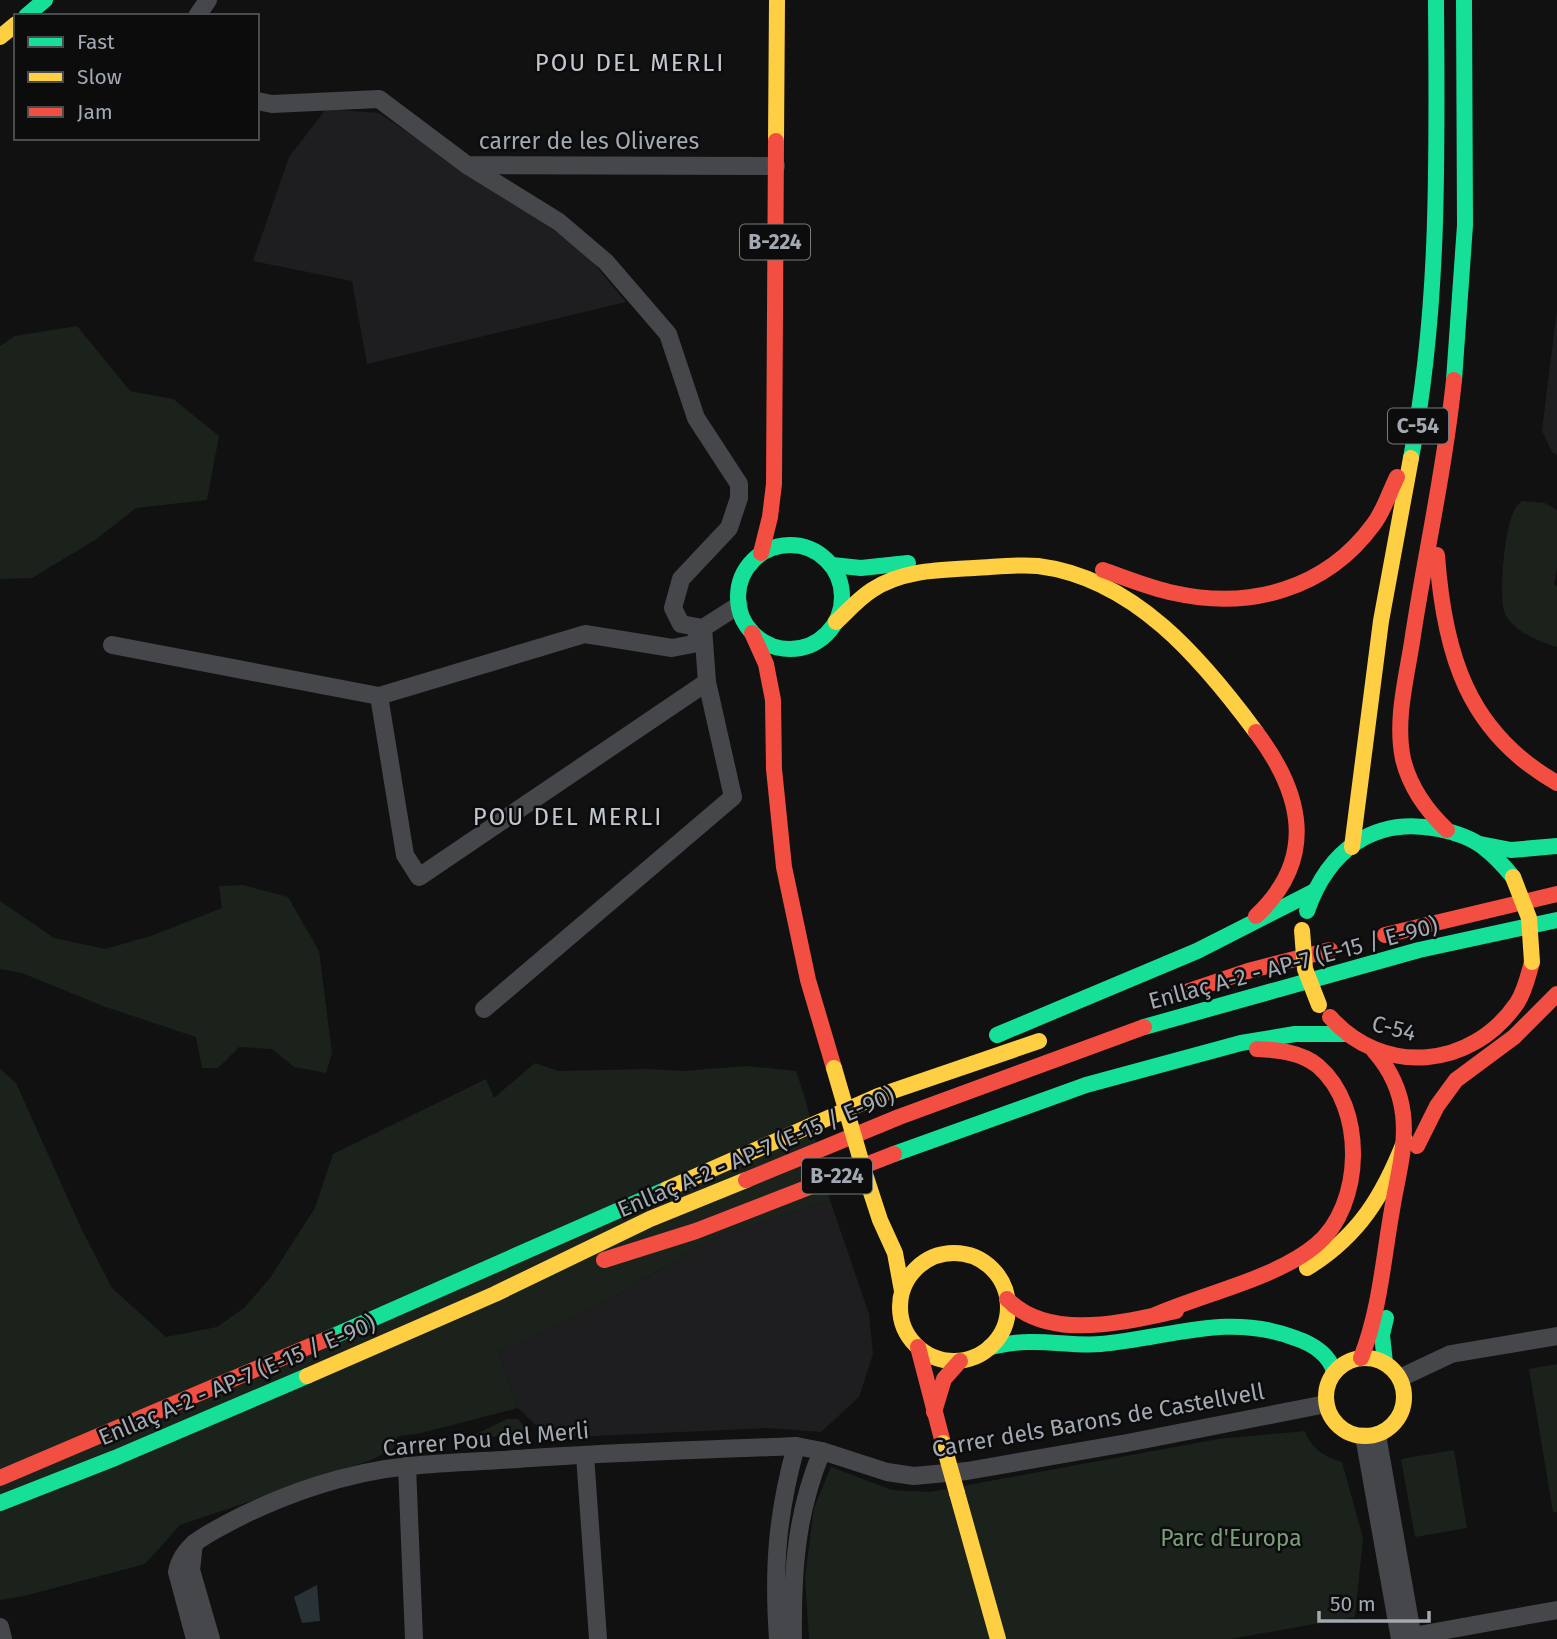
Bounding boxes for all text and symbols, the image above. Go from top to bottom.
legend [14,14,259,140]
text: Fast [77,29,115,55]
district label: POU DEL MERLI [535,49,725,77]
text: Slow [77,64,122,90]
text: Jam [77,99,113,125]
street label: carrer de les Oliveres [479,127,699,155]
road number: B-224 [740,224,810,260]
road number: C-54 [1388,408,1448,444]
district label: POU DEL MERLI [473,803,663,831]
street label: Enllaç A-2 - AP-7 (E-15 / E-90) [1145,911,1441,1015]
street label: C-54 [1369,1009,1419,1047]
street label: Enllaç A-2 - AP-7 (E-15 / E-90) [613,1081,899,1223]
road number: B-224 [802,1158,872,1194]
street label: Enllaç A-2 - AP-7 (E-15 / E-90) [94,1309,380,1451]
street label: Carrer dels Barons de Castellvell [930,1377,1267,1463]
street label: Carrer Pou del Merli [382,1416,590,1462]
park label: Parc d'Europa [1160,1524,1302,1552]
scale bar [1319,1580,1429,1624]
text: 50 m [1330,1591,1376,1617]

